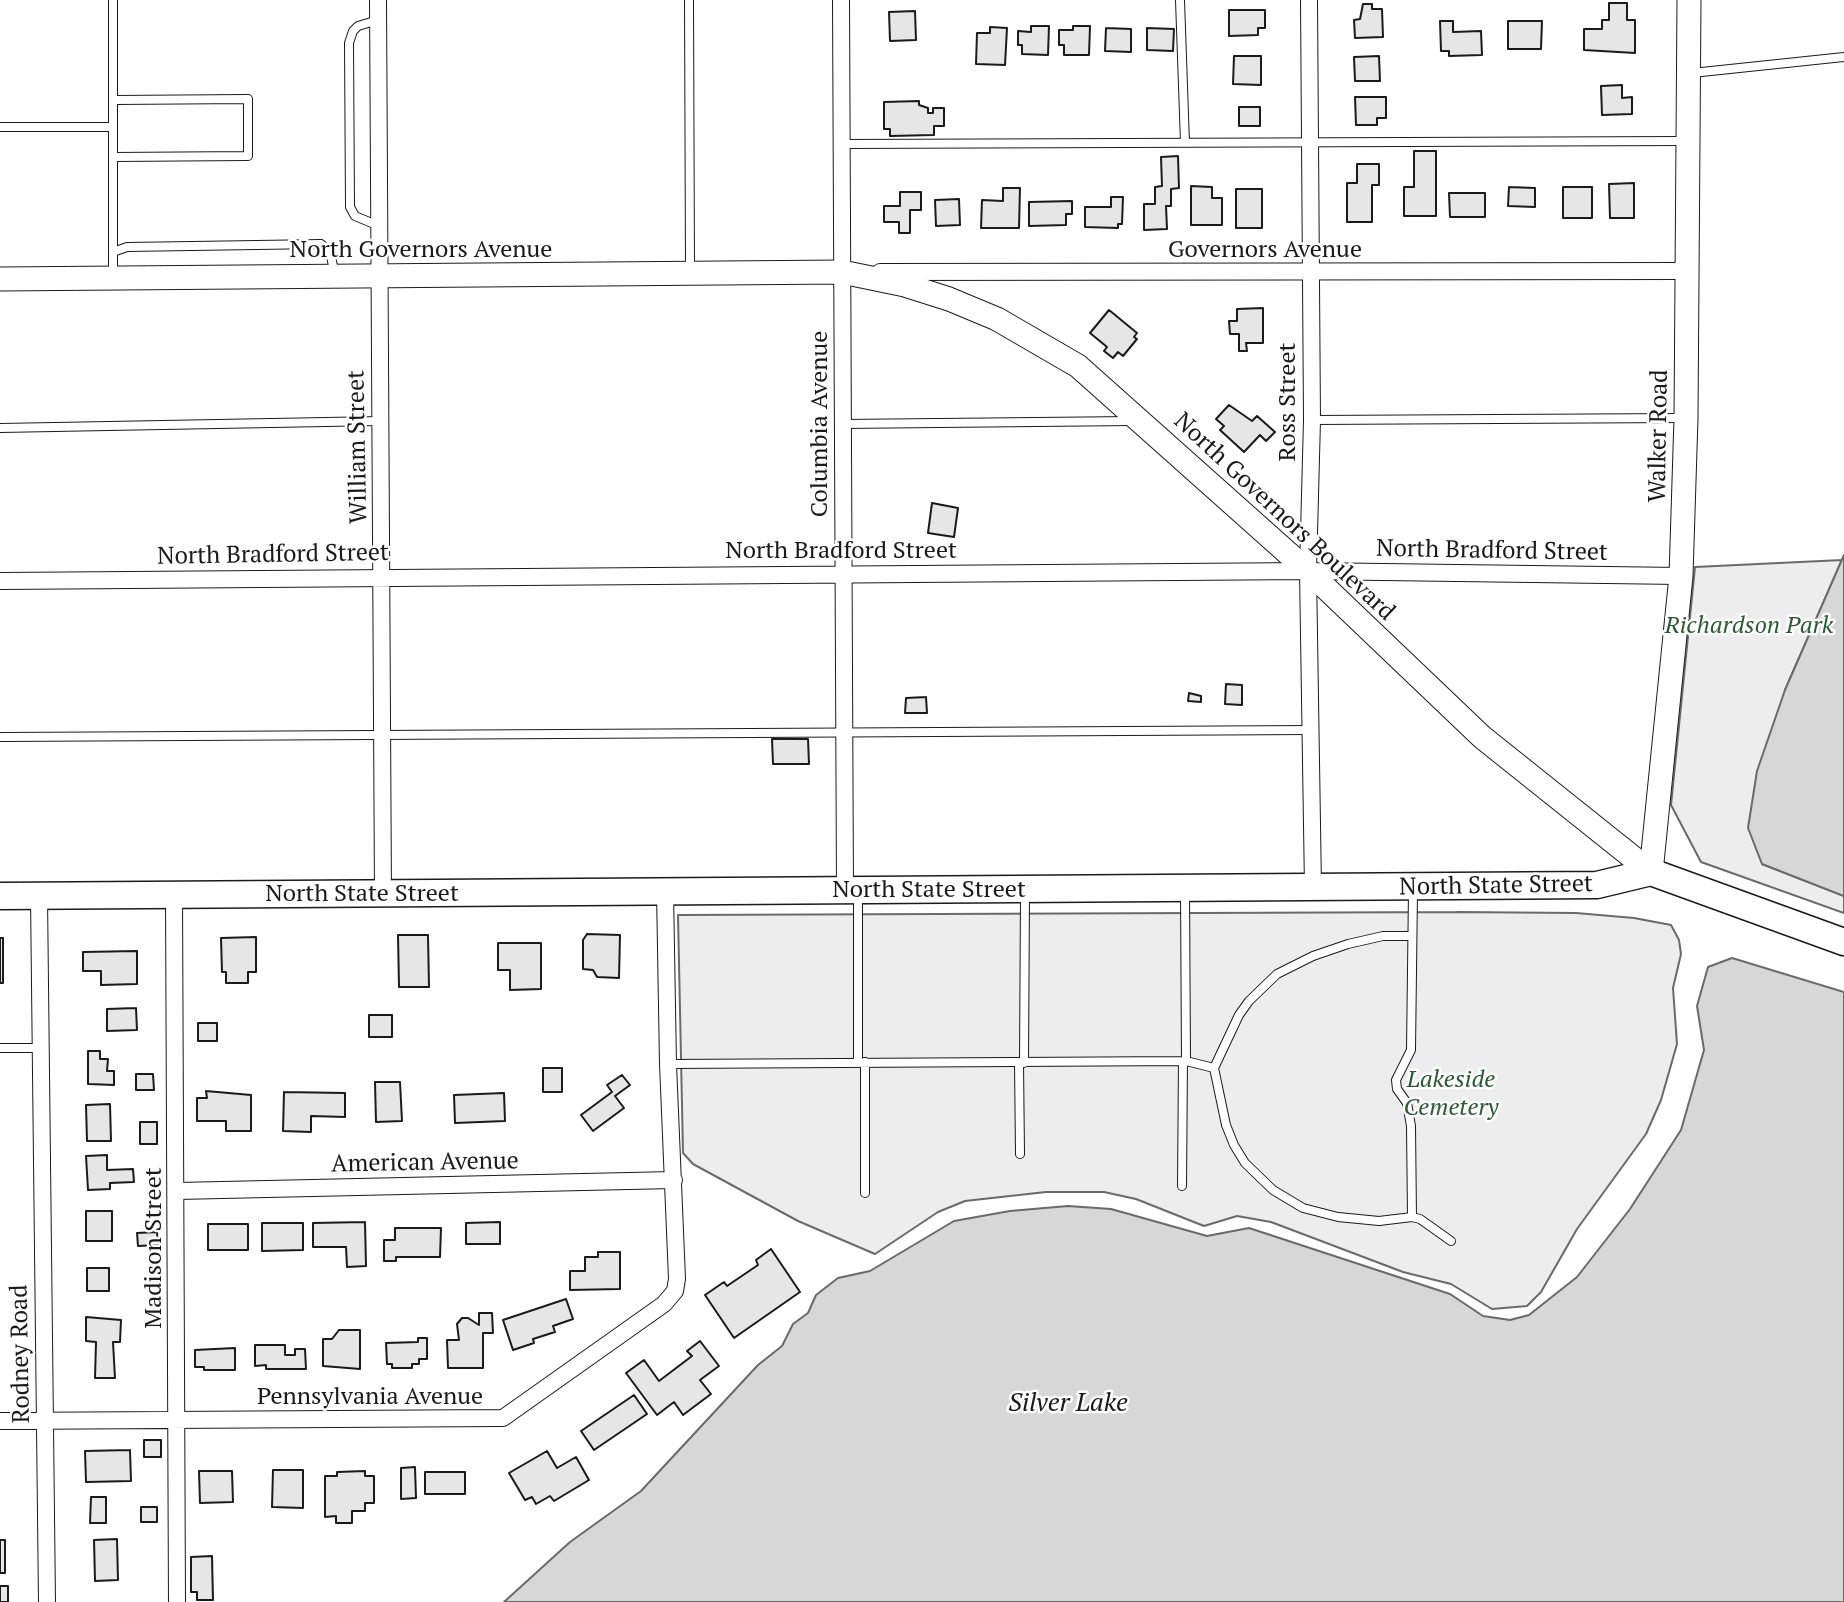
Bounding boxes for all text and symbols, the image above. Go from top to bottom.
street label: North Governors Avenue [290,236,552,264]
street label: Governors Avenue [1168,236,1362,264]
street label: Columbia Avenue [806,331,834,517]
street label: Ross Street [1274,343,1302,461]
street label: Walker Road [1643,369,1675,503]
street label: William Street [342,370,374,524]
street label: North Governors Boulevard [1168,407,1400,627]
street label: North Bradford Street [1376,535,1608,567]
street label: North Bradford Street [725,537,957,565]
street label: North Bradford Street [157,539,389,571]
park label: Richardson Park [1665,612,1833,640]
street label: North State Street [1399,870,1593,902]
street label: North State Street [832,876,1026,904]
street label: North State Street [265,880,459,908]
park label: Lakeside Cemetery [1404,1066,1498,1122]
street label: American Avenue [331,1147,519,1179]
street label: Madison Street [140,1167,168,1329]
street label: Rodney Road [5,1284,37,1424]
street label: Pennsylvania Avenue [257,1383,483,1411]
water label: Silver Lake [1008,1388,1128,1420]

